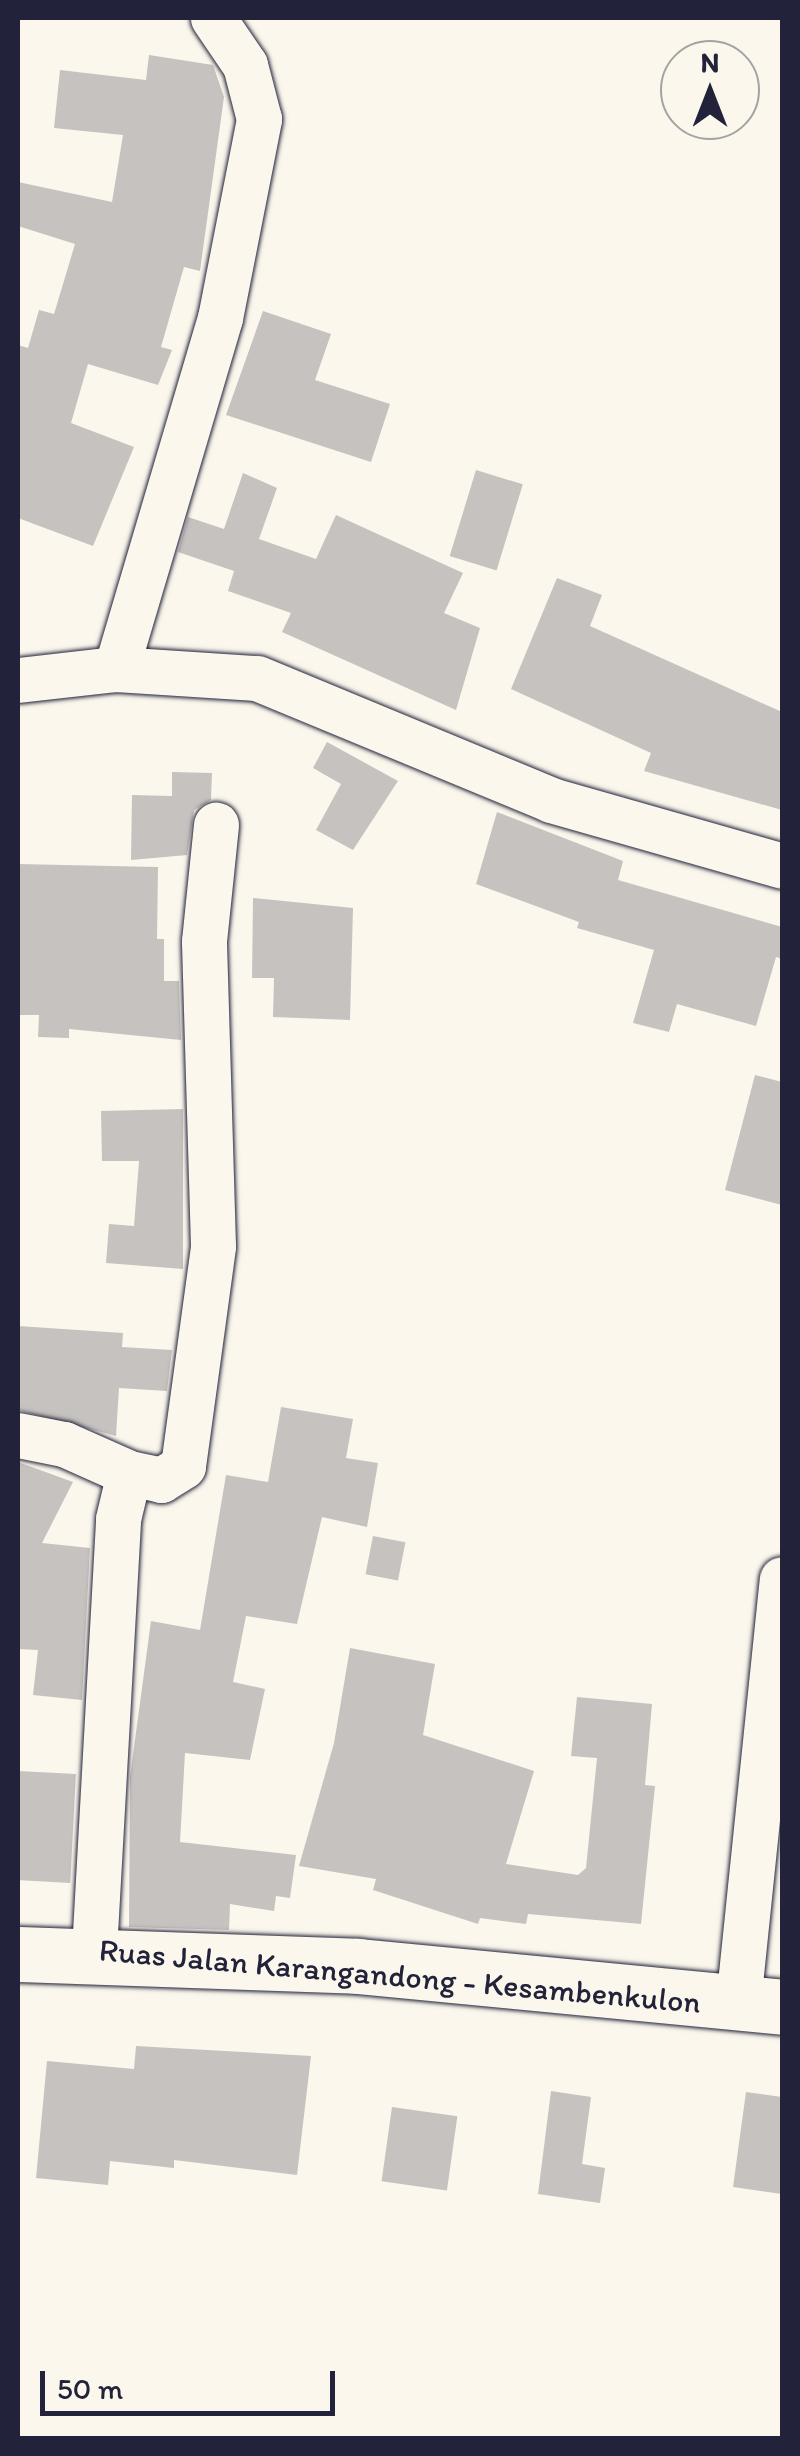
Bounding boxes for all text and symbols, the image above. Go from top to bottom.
north arrow [660,40,760,140]
text: N [701,45,719,79]
street label: Ruas Jalan Karangandong - Kesambenkulon [98,1931,702,2021]
scale bar [45,2351,340,2413]
text: 50 m [57,2370,123,2407]

